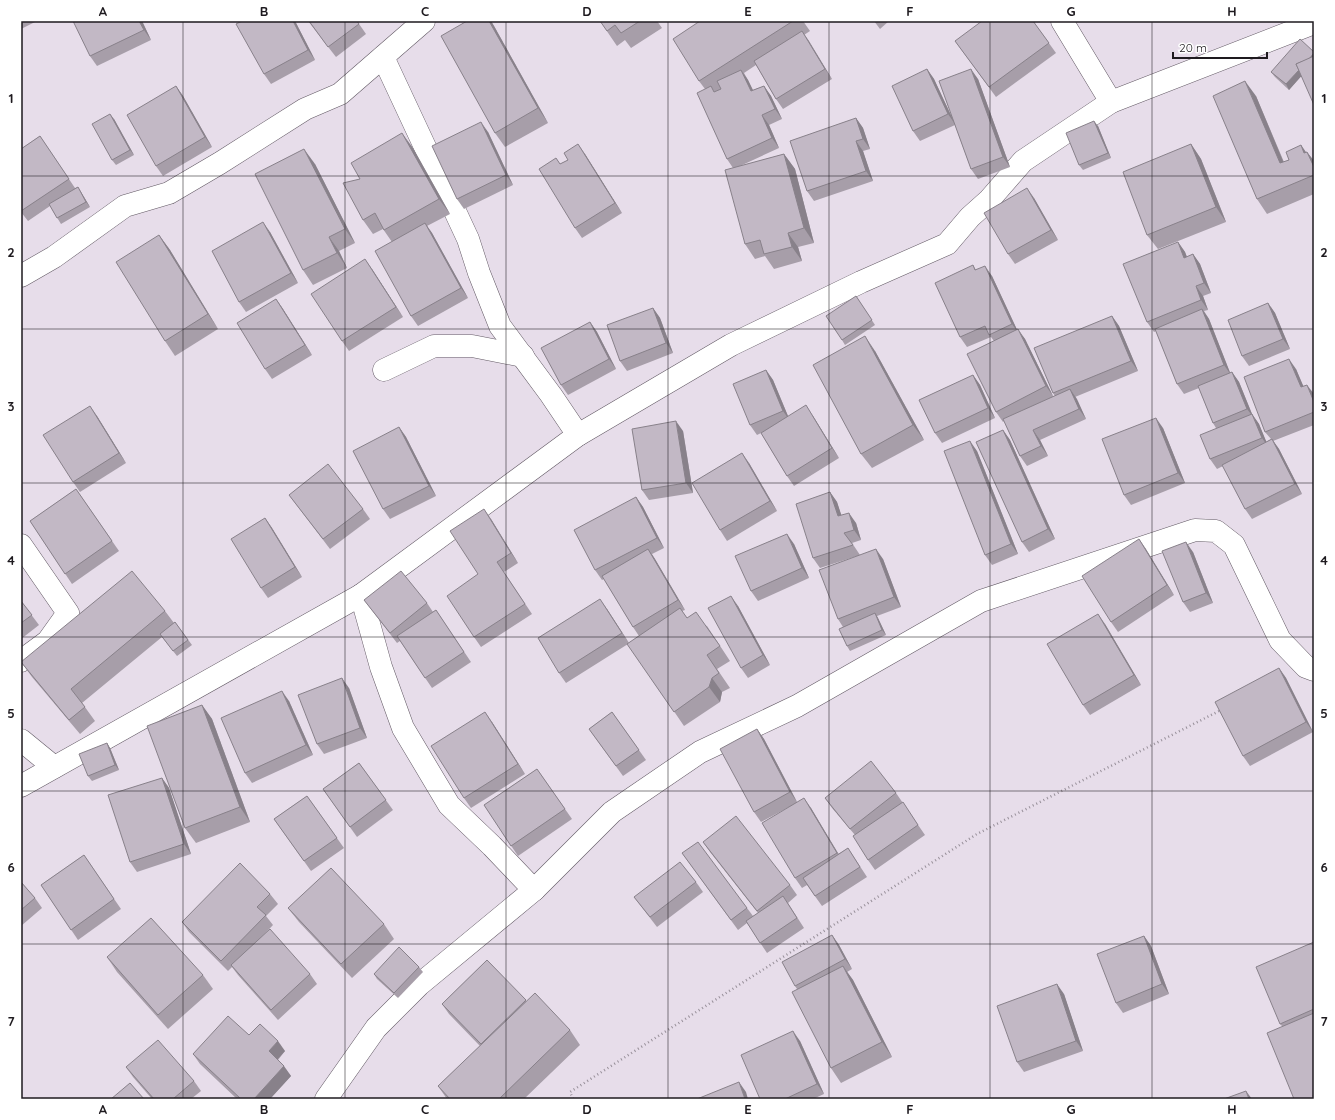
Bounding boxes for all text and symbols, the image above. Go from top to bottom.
text: A [99,3,108,19]
text: B [260,3,268,19]
text: C [421,3,429,19]
text: D [582,3,592,19]
text: E [744,3,752,19]
text: F [906,3,914,19]
text: G [1066,3,1076,19]
text: H [1227,3,1237,19]
scale bar [1173,34,1267,60]
text: 20 m [1179,40,1207,55]
text: 1 [8,90,14,106]
text: 1 [1321,90,1327,106]
text: 2 [7,244,15,260]
text: 2 [1320,244,1328,260]
text: 3 [8,398,15,414]
text: 3 [1321,398,1328,414]
text: 4 [7,552,15,568]
text: 4 [1320,552,1328,568]
text: 5 [7,705,15,721]
text: 5 [1320,705,1328,721]
text: 6 [7,859,15,875]
text: 6 [1320,859,1328,875]
text: 7 [7,1013,15,1029]
text: 7 [1320,1013,1328,1029]
text: A [99,1101,108,1117]
text: B [260,1101,268,1117]
text: C [421,1101,429,1117]
text: D [582,1101,592,1117]
text: E [744,1101,752,1117]
text: F [906,1101,914,1117]
text: G [1066,1101,1076,1117]
text: H [1227,1101,1237,1117]

